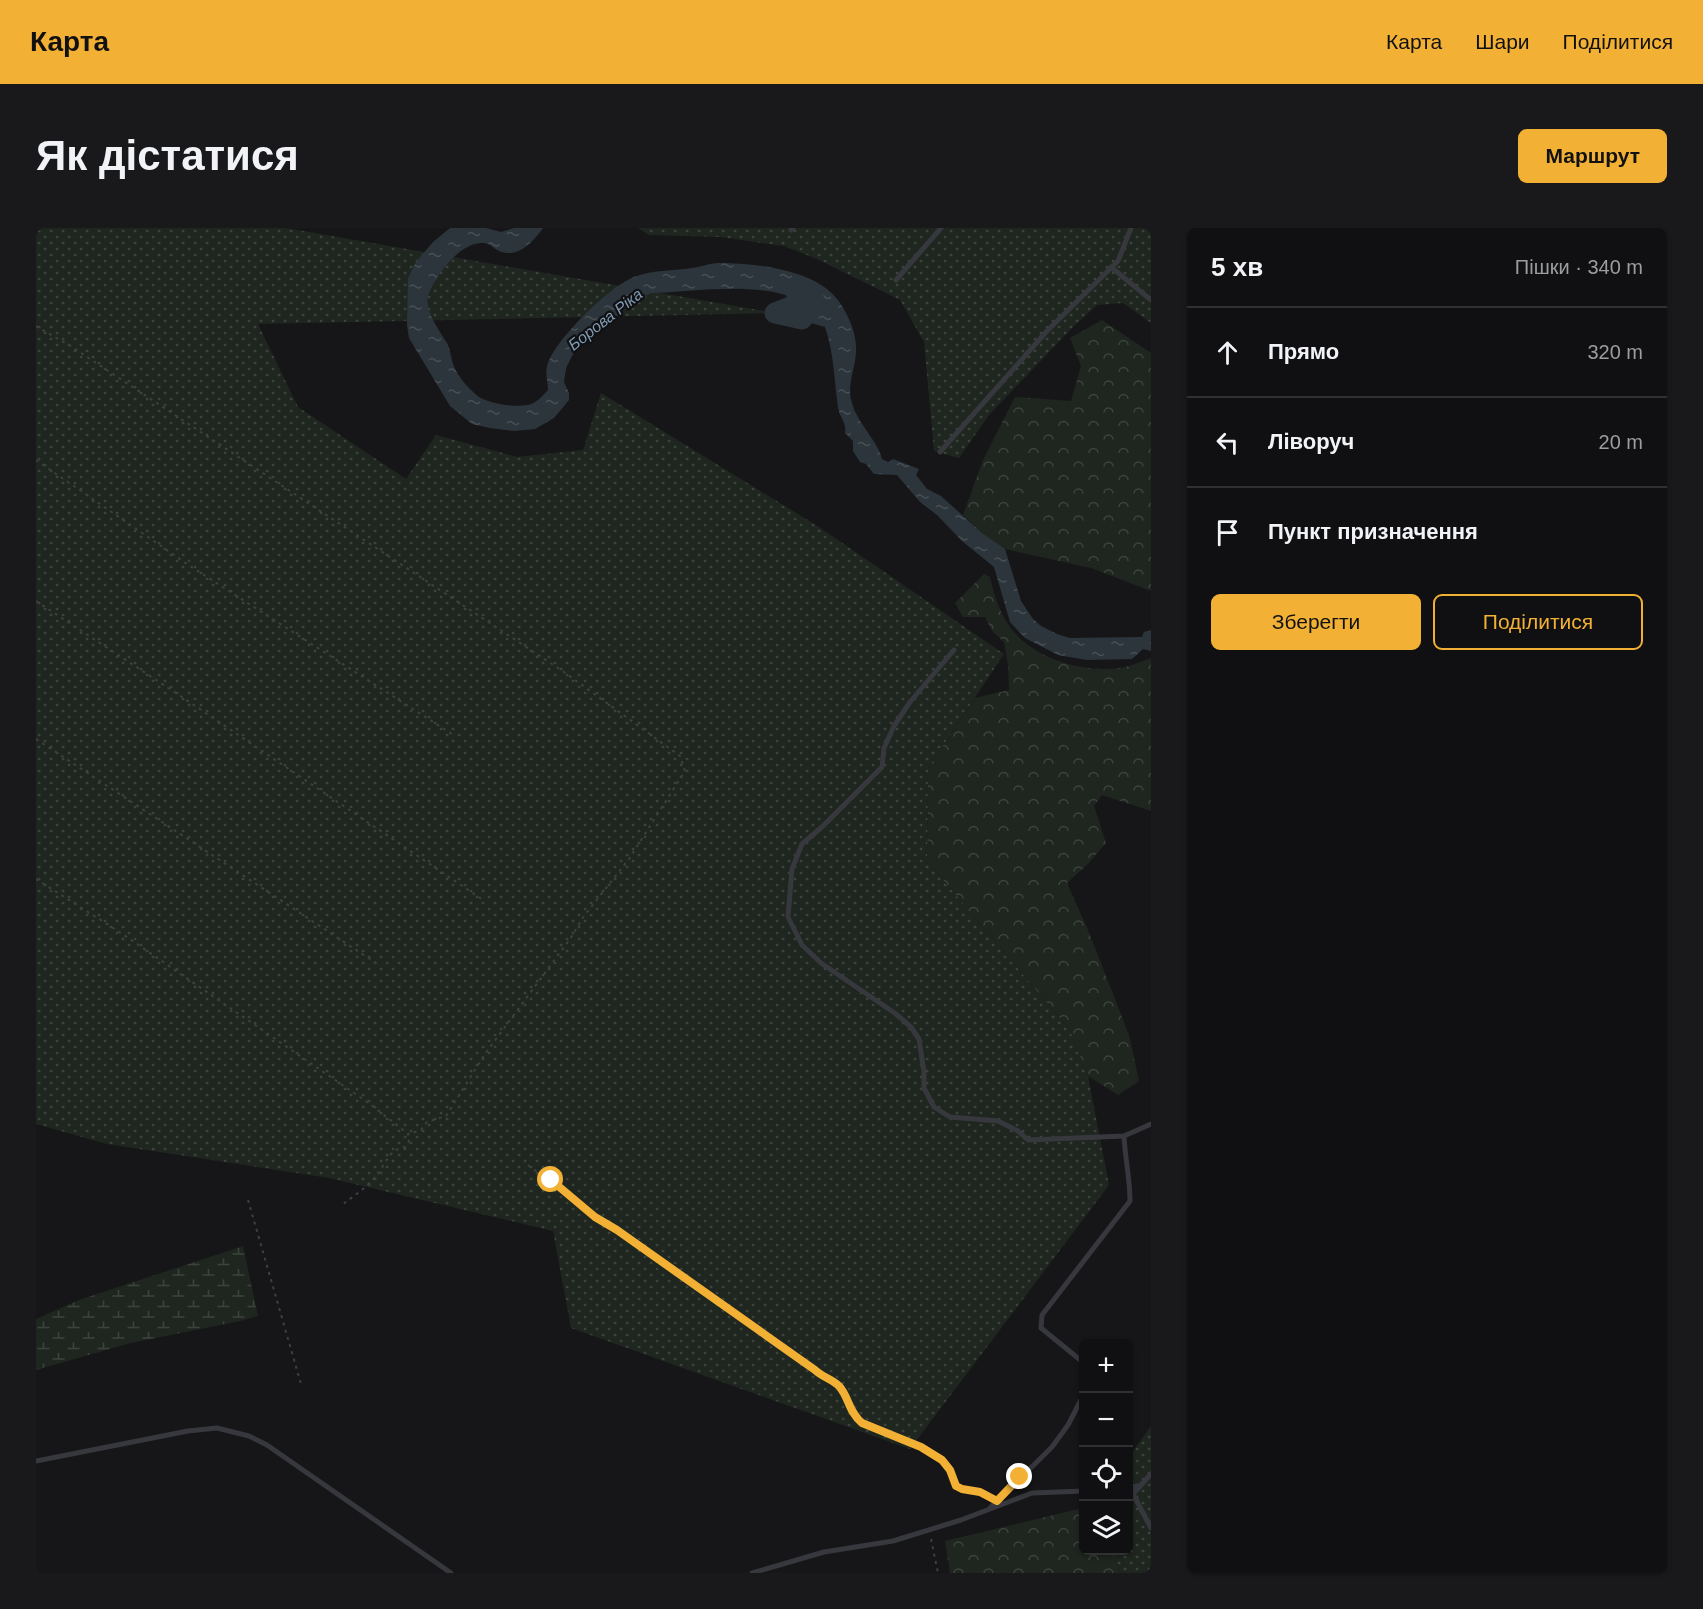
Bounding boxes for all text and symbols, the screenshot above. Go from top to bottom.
text: Карта [30,26,109,57]
text: Карта [1386,30,1442,53]
text: Шари [1475,30,1530,53]
text: Поділитися [1563,30,1673,53]
button: Маршрут [1518,129,1667,183]
text: Як дістатися [36,132,299,179]
text: 5 хв [1211,252,1263,282]
text: Пішки · 340 m [1515,256,1643,278]
water label: Борова Ріка [565,285,646,354]
icon: ahead [1211,336,1244,369]
text: Прямо [1268,339,1339,364]
text: 320 m [1587,341,1643,363]
icon: left [1211,426,1244,459]
text: Ліворуч [1268,429,1354,454]
text: 20 m [1599,431,1643,453]
icon: arrive [1211,516,1244,549]
text: Пункт призначення [1268,519,1478,544]
button: Зберегти [1211,594,1421,650]
button: Поділитися [1433,594,1643,650]
route start [537,1166,563,1192]
map controls [1079,1339,1133,1555]
button: + [1079,1339,1133,1393]
button: − [1079,1393,1133,1447]
button: locate [1079,1447,1133,1501]
route end [1006,1463,1032,1489]
button: layers [1079,1501,1133,1555]

